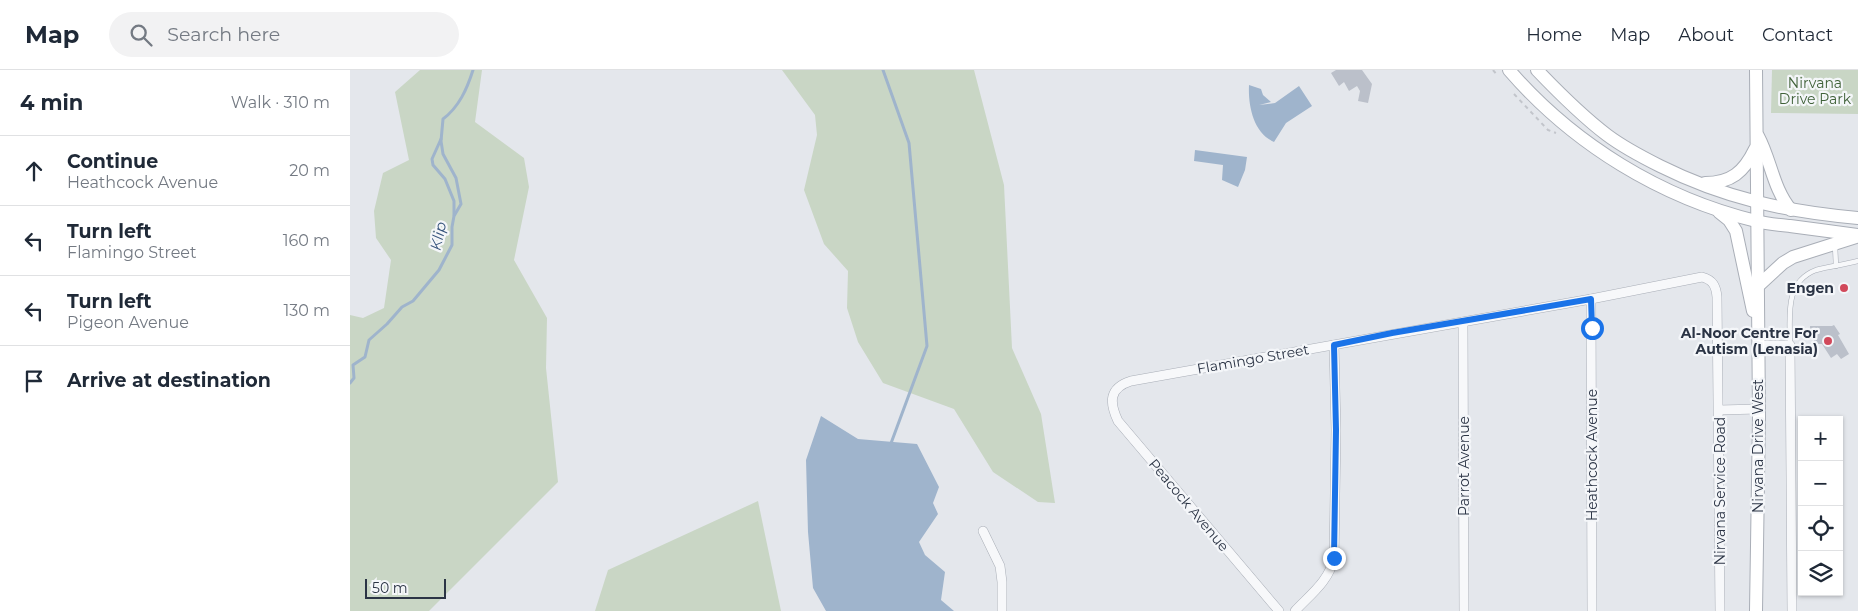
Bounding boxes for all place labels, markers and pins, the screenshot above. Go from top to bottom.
place label: Engen [1787,279,1834,297]
marker: Engen [1838,282,1850,294]
place label: Al-Noor Centre For Autism (Lenasia) [1680,324,1818,358]
marker: Al-Noor Centre For Autism (Lenasia) [1822,335,1834,347]

